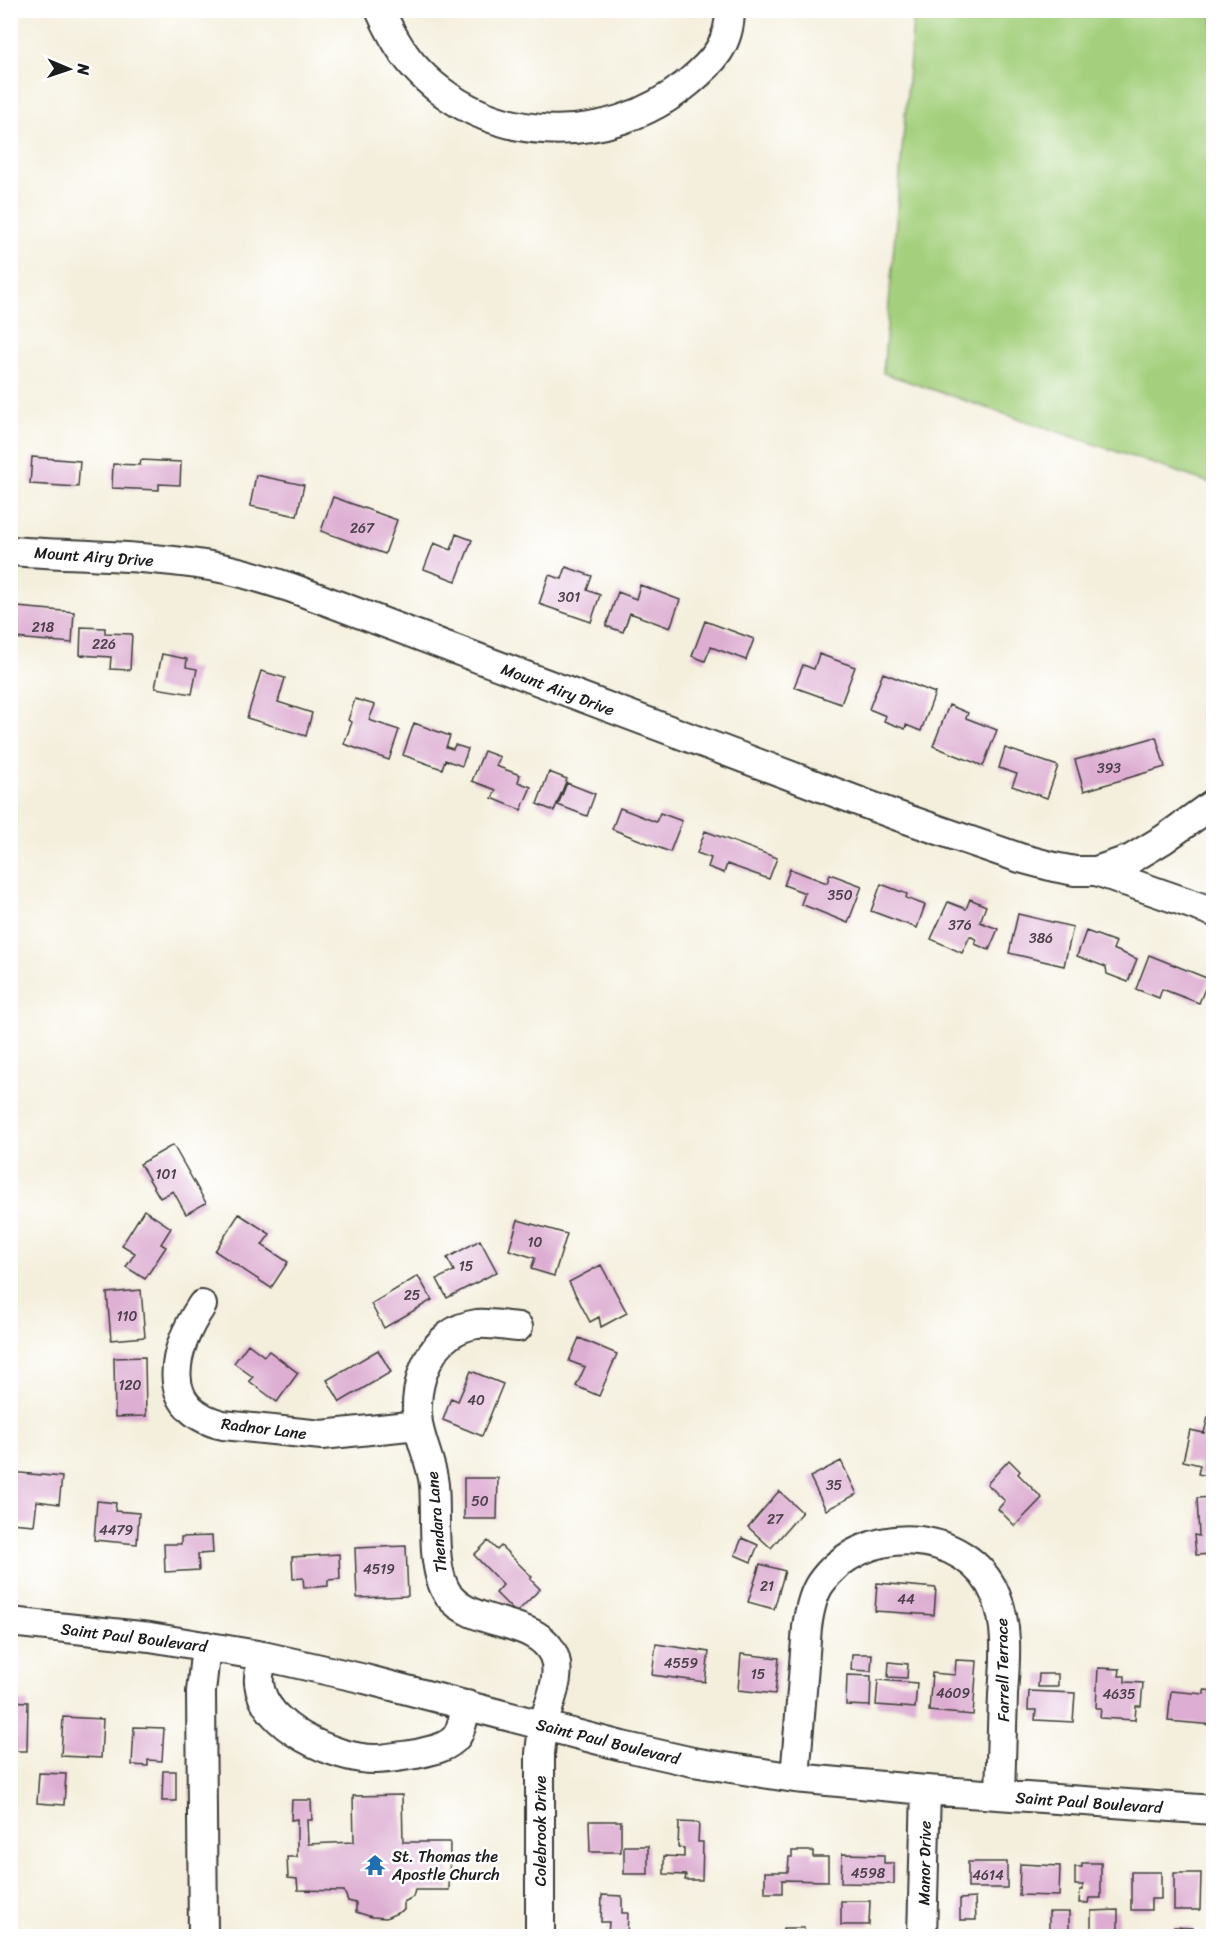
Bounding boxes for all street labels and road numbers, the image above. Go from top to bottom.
street label: Mount Airy Drive [33,538,155,575]
street label: Mount Airy Drive [497,654,619,724]
street label: Radnor Lane [220,1409,308,1448]
street label: Thendara Lane [418,1470,455,1574]
street label: Saint Paul Boulevard [59,1614,210,1661]
street label: Farrell Terrace [987,1618,1018,1722]
street label: Saint Paul Boulevard [533,1710,684,1774]
street label: Colebrook Drive [526,1776,555,1886]
street label: Saint Paul Boulevard [1015,1783,1165,1822]
street label: Manor Drive [909,1820,940,1906]

